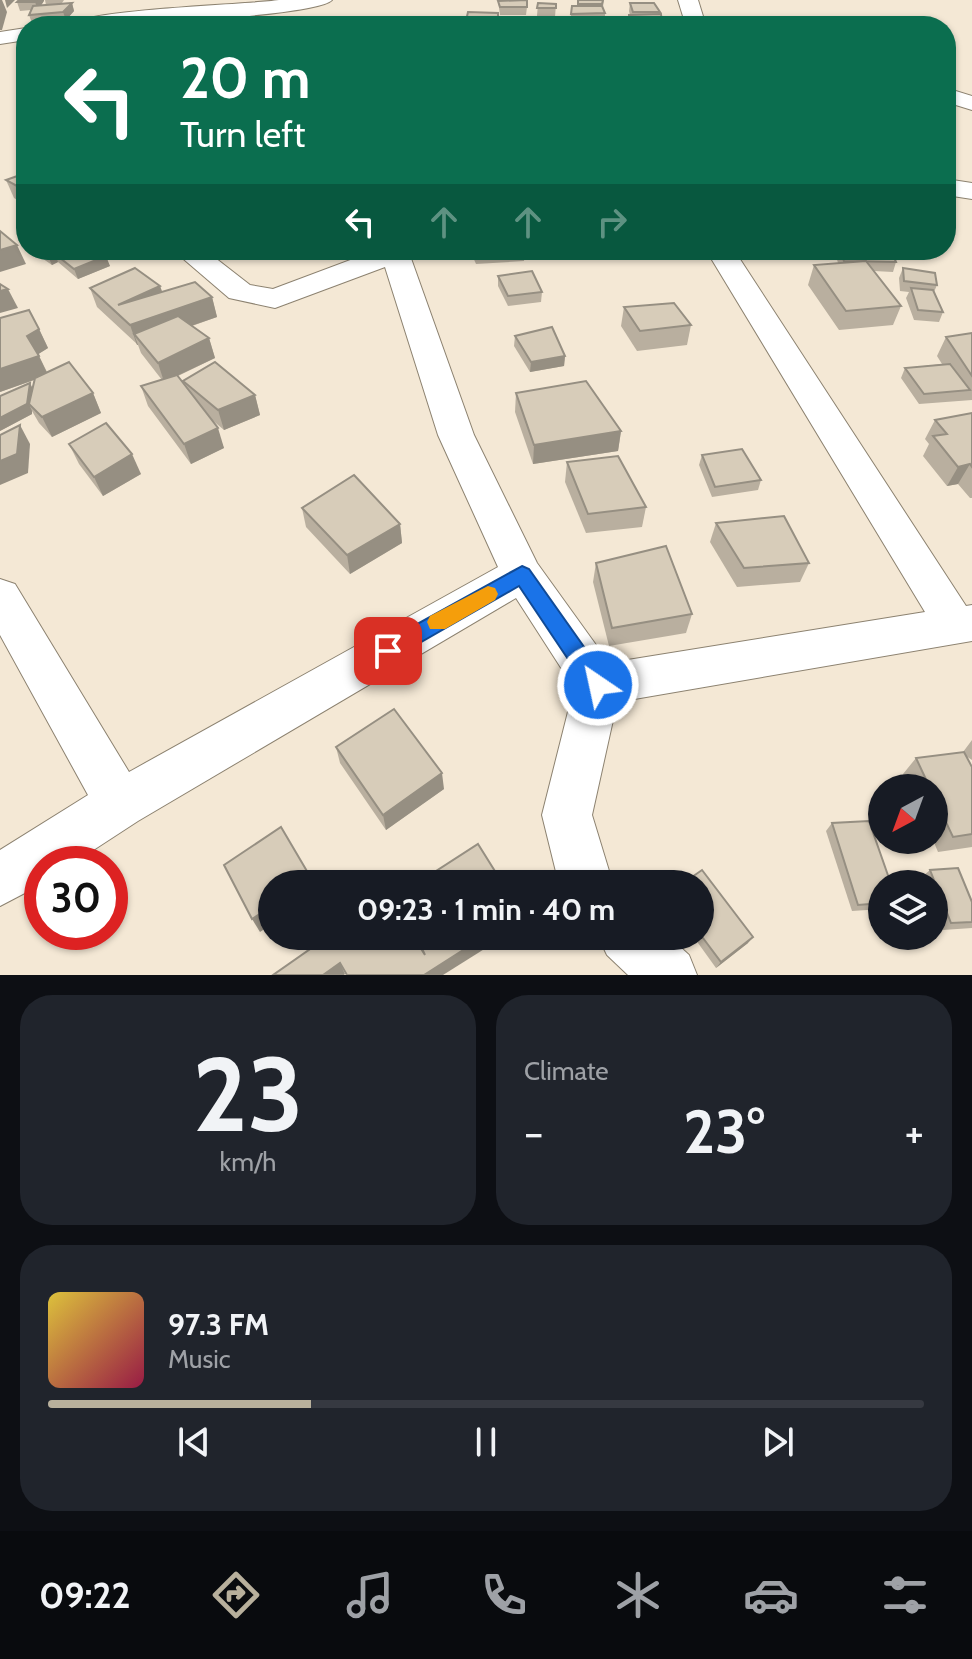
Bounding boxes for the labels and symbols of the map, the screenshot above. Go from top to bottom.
pin [354,617,422,685]
position arrow [556,643,640,727]
north arrow [868,774,948,854]
speed limit sign: 30 [24,846,128,950]

